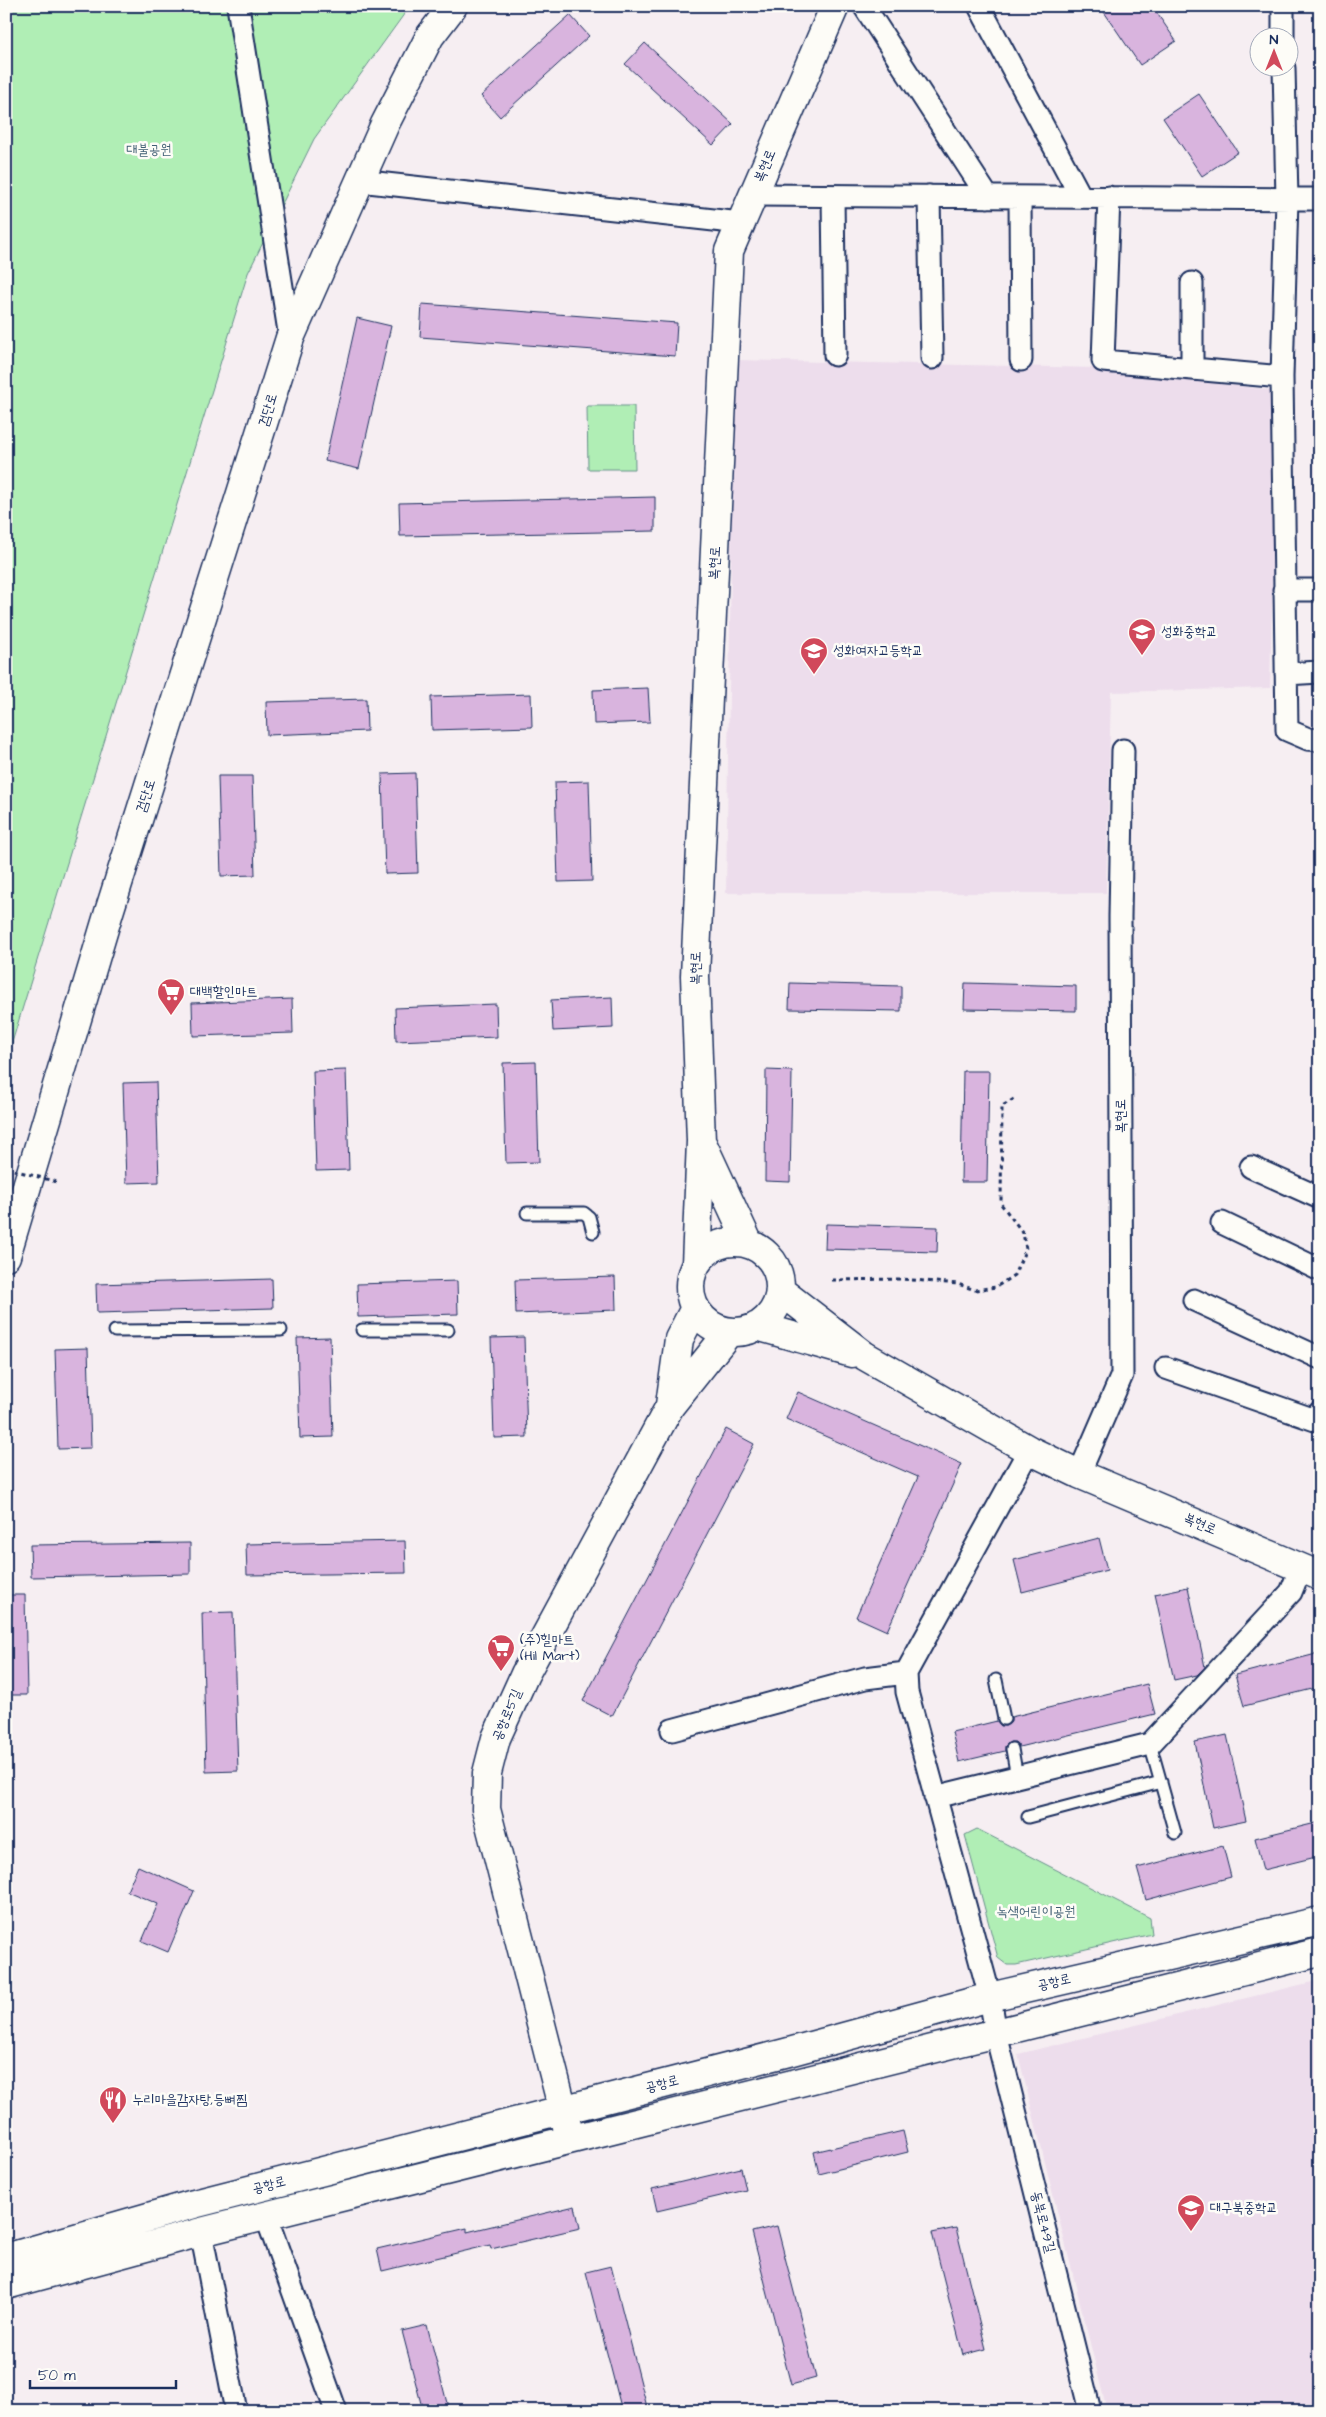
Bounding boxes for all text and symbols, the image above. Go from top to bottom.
north arrow [1248,28,1298,78]
text: N [1270,30,1279,50]
park label: 대불공원 [126,140,172,160]
street label: 복현로 [749,147,781,185]
street label: 검단로 [253,391,283,429]
street label: 복현로 [704,546,726,580]
school or university icon: 성화중학교 [1127,617,1157,656]
place label: 성화중학교 [1161,622,1217,642]
school or university icon: 성화여자고등학교 [799,636,829,675]
place label: 성화여자고등학교 [833,641,923,661]
street label: 검단로 [131,777,161,815]
street label: 복현로 [686,951,706,985]
supermarket icon: 대백할인마트 [156,977,186,1016]
place label: 대백할인마트 [190,982,258,1002]
street label: 복현로 [1111,1099,1131,1133]
street label: 복현로 [1181,1508,1219,1540]
place label: (주)힐마트 (Hil Mart) [520,1630,580,1666]
supermarket icon: (주)힐마트 (Hil Mart) [486,1633,516,1672]
street label: 공항로5길 [487,1685,527,1744]
park label: 녹색어린이공원 [997,1902,1075,1922]
street label: 공항로 [1035,1968,1073,1996]
street label: 공항로 [643,2070,681,2098]
restaurant icon: 누리마을감자탕,등뼈찜 [98,2085,128,2124]
place label: 누리마을감자탕,등뼈찜 [132,2090,247,2110]
street label: 공항로 [250,2171,288,2199]
street label: 동북로49길 [1026,2189,1060,2255]
school or university icon: 대구북중학교 [1176,2193,1206,2232]
place label: 대구북중학교 [1210,2198,1278,2218]
scale bar [30,2357,176,2389]
text: 50 m [38,2365,76,2386]

